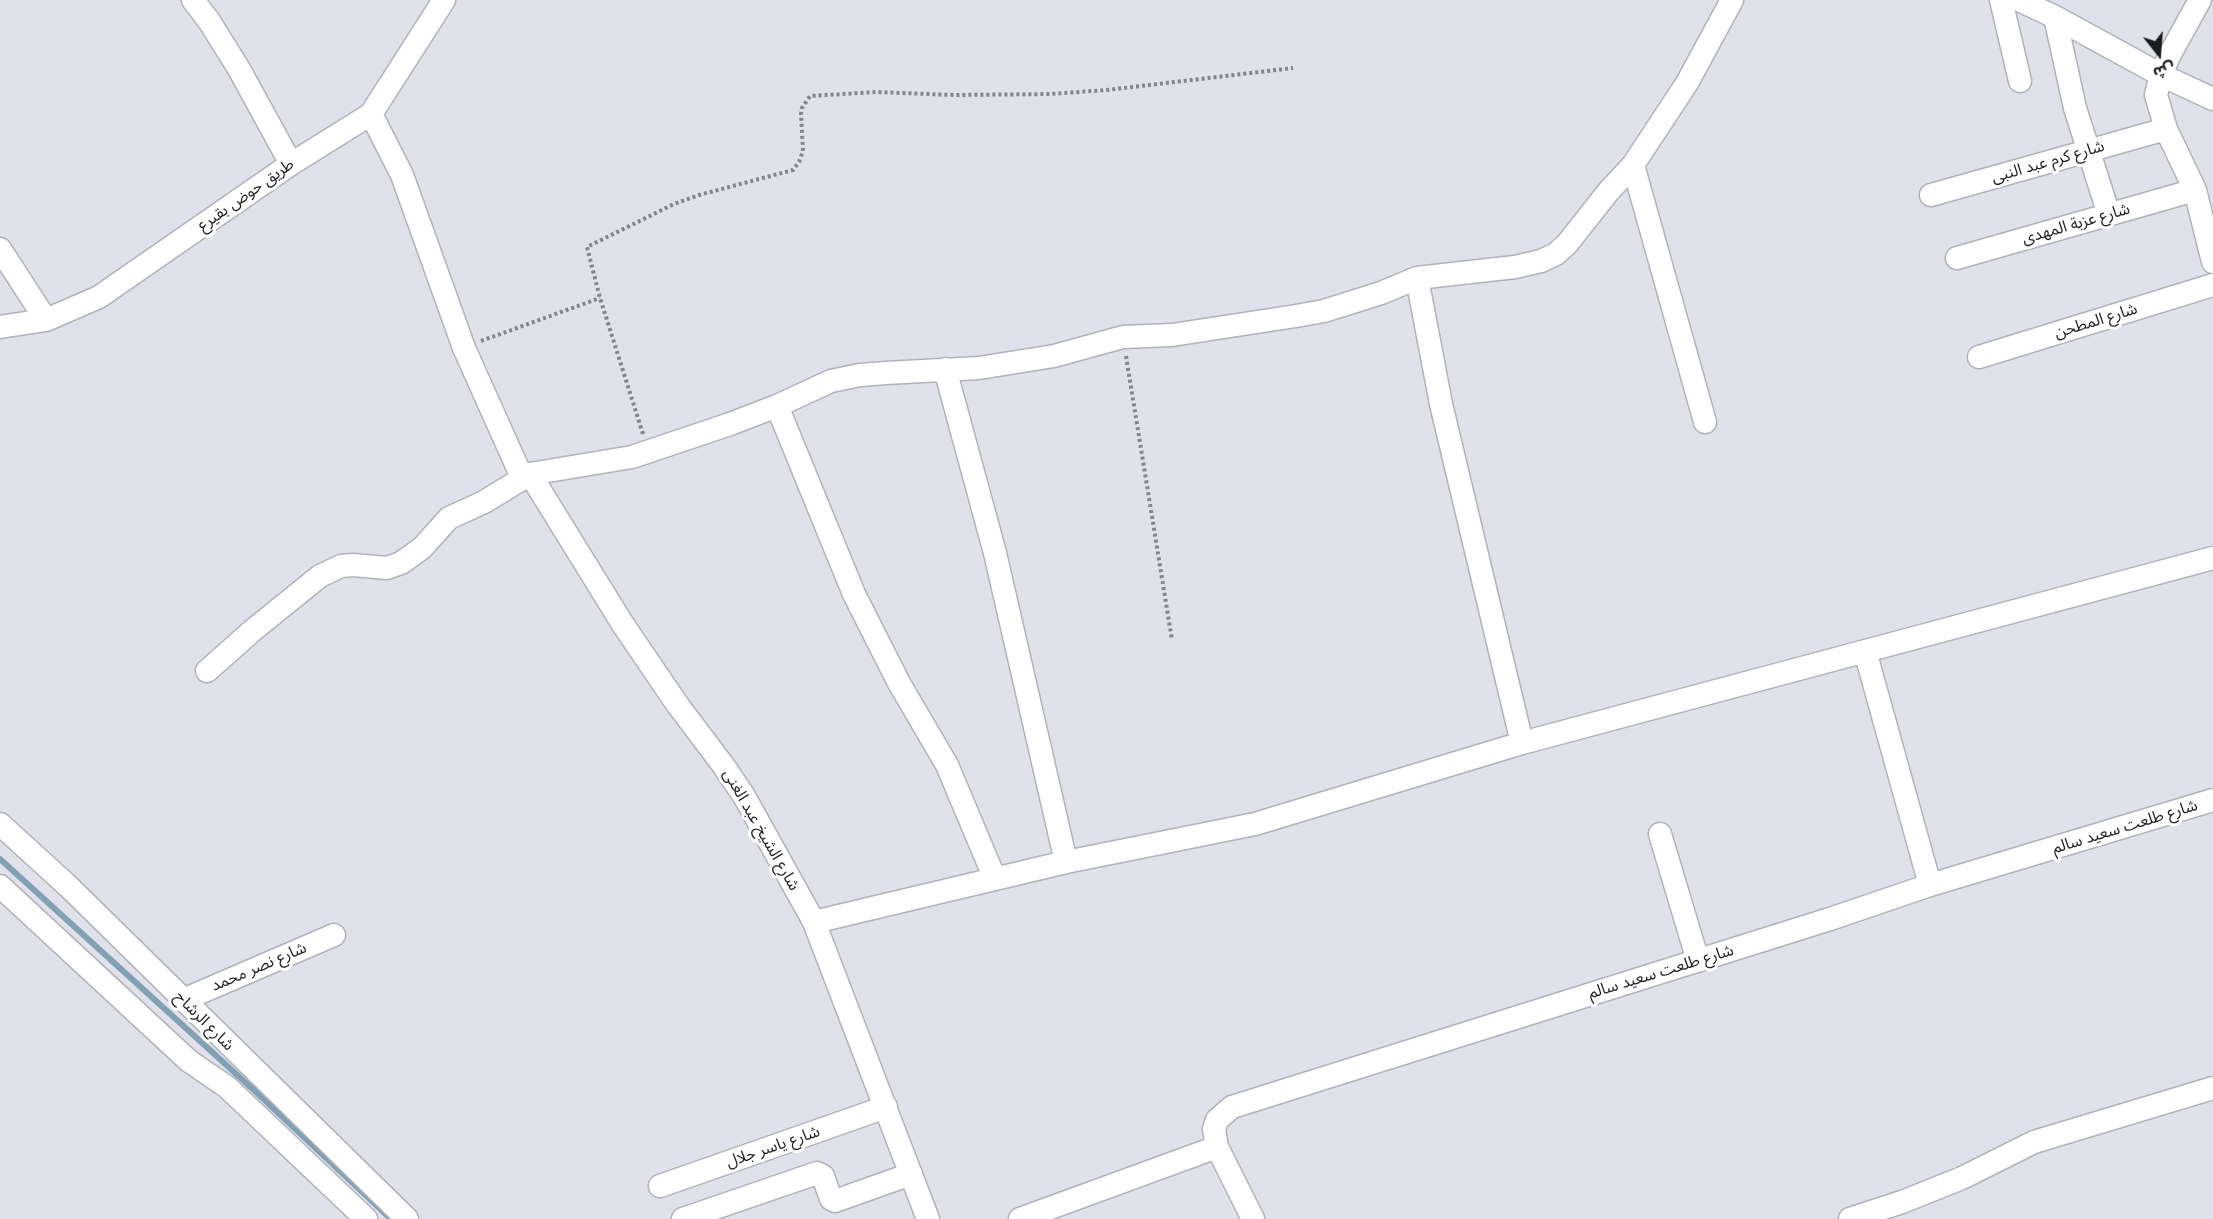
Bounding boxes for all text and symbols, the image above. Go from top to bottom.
north arrow [2129,24,2189,84]
text: ش [2151,57,2178,85]
street label: شارع كرم عبد النبى [1989,137,2107,187]
street label: طريق حوض بقيرع [194,155,298,235]
street label: شارع عزبة المهدى [2020,199,2132,249]
street label: شارع المطحن [2052,299,2140,343]
street label: شارع الشيخ عبد الغنى [718,766,804,894]
street label: شارع طلعت سعيد سالم [2050,796,2200,858]
street label: شارع نصر محمد [208,938,310,996]
street label: شارع طلعت سعيد سالم [1586,941,1736,1003]
street label: شارع الرشاح [170,987,238,1055]
street label: شارع ياسر جلال [724,1122,822,1172]

